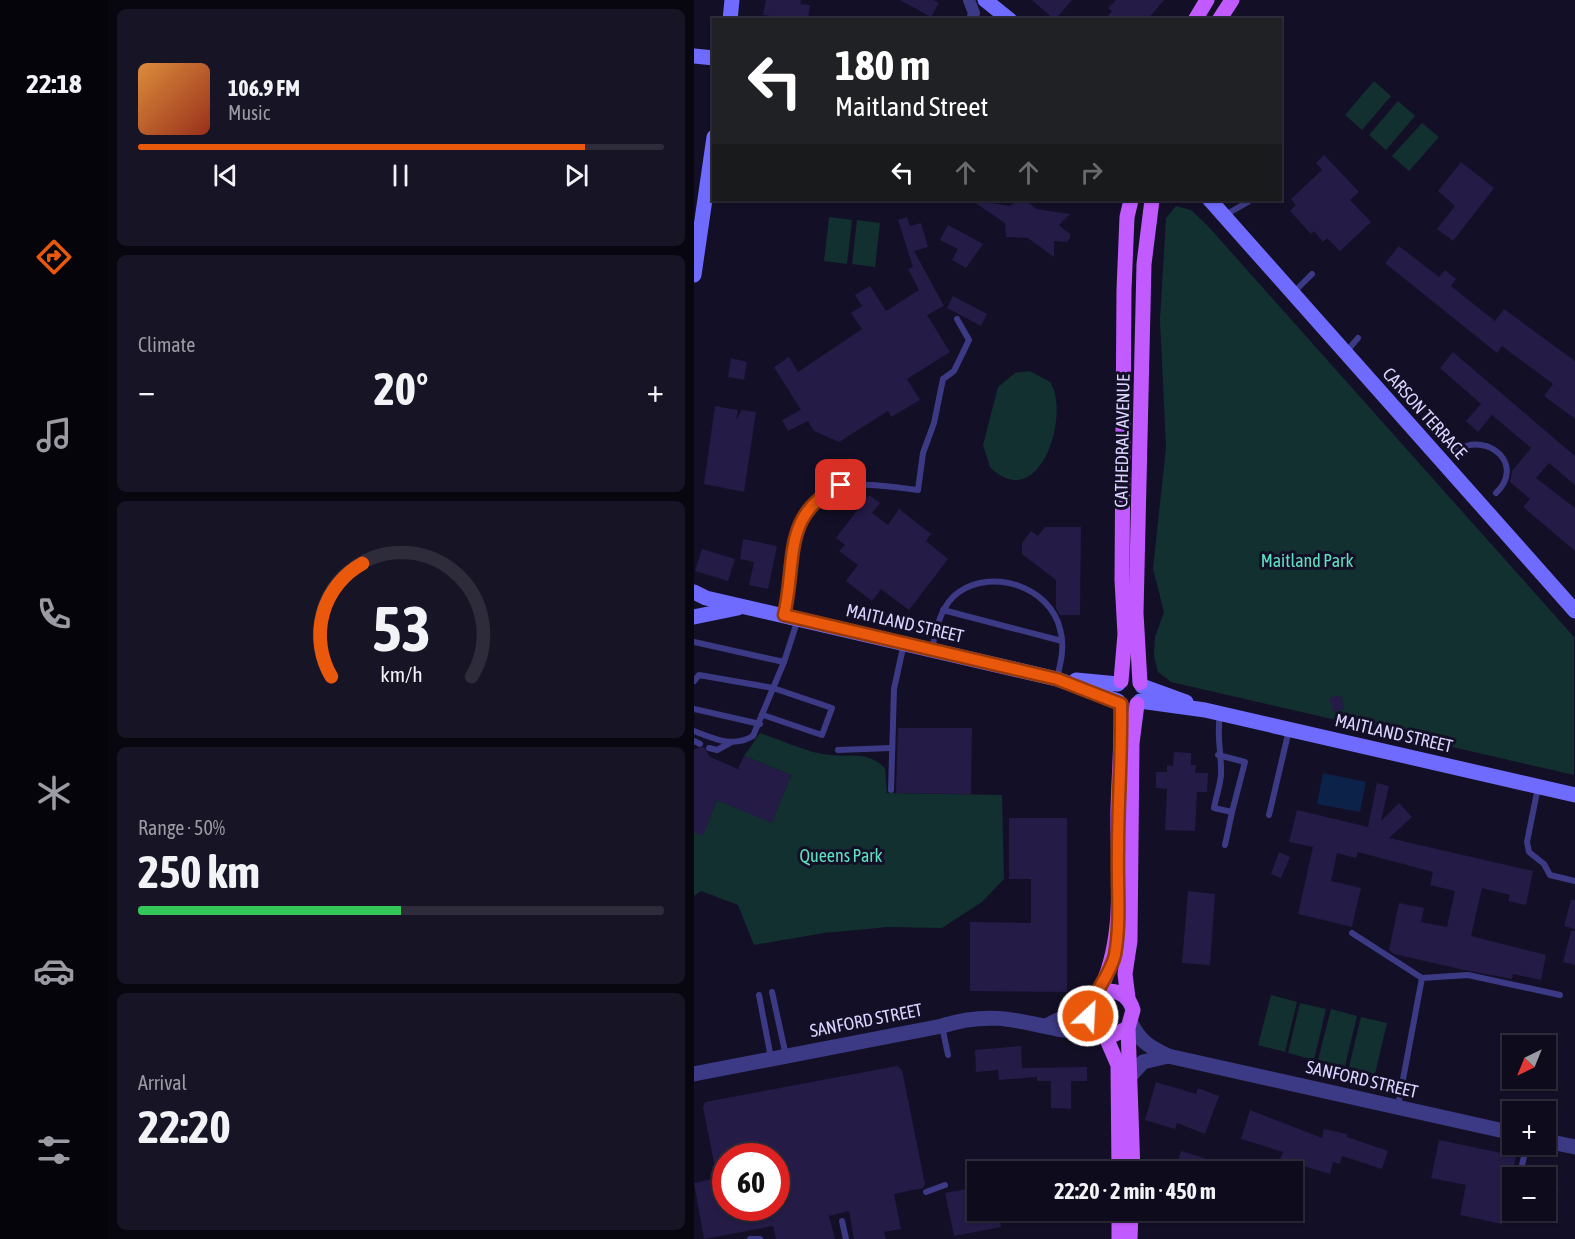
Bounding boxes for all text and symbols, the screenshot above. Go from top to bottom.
text: 180 m [835,41,930,89]
icon: left [736,42,814,120]
text: 22:18 [26,68,82,99]
text: 106.9 FM [228,75,300,101]
text: Maitland Street [835,91,988,122]
text: Music [228,101,270,124]
icon: left [886,156,919,189]
icon: ahead [949,156,982,189]
icon: ahead [1012,156,1045,189]
icon: right [1075,156,1108,189]
icon: previous [209,159,242,192]
icon: pause [384,159,417,192]
icon: next [560,159,593,192]
icon: directions [33,236,75,278]
text: Climate [138,333,195,356]
text: 20° [374,363,428,415]
street label: CARSON TERRACE [1379,363,1472,463]
text: − [138,371,155,409]
text: + [647,371,664,409]
street label: CATHEDRAL AVENUE [1110,374,1134,508]
icon: music [33,414,75,456]
pin [815,459,866,510]
icon: arrive [824,468,857,501]
park label: Maitland Park [1261,550,1353,571]
icon: phone [33,593,75,635]
text: 53 [372,593,430,664]
street label: MAITLAND STREET [844,599,966,647]
text: km/h [380,662,422,687]
street label: MAITLAND STREET [1333,709,1455,757]
icon: climate [33,772,75,814]
text: Range · 50% [138,816,225,839]
park label: Queens Park [799,845,883,866]
text: 250 km [138,846,260,898]
icon: car [33,950,75,992]
position arrow [1056,984,1120,1048]
street label: SANFORD STREET [808,999,924,1041]
north arrow [1502,1035,1556,1089]
map controls [1502,1035,1556,1221]
street label: SANFORD STREET [1304,1056,1420,1102]
text: Arrival [138,1071,187,1094]
text: 22:20 [138,1101,231,1153]
button: + [1502,1101,1556,1155]
icon: filters [33,1129,75,1171]
speed limit sign: 60 [712,1143,790,1221]
button: − [1502,1167,1556,1221]
text: 22:20 · 2 min · 450 m [1054,1178,1216,1204]

